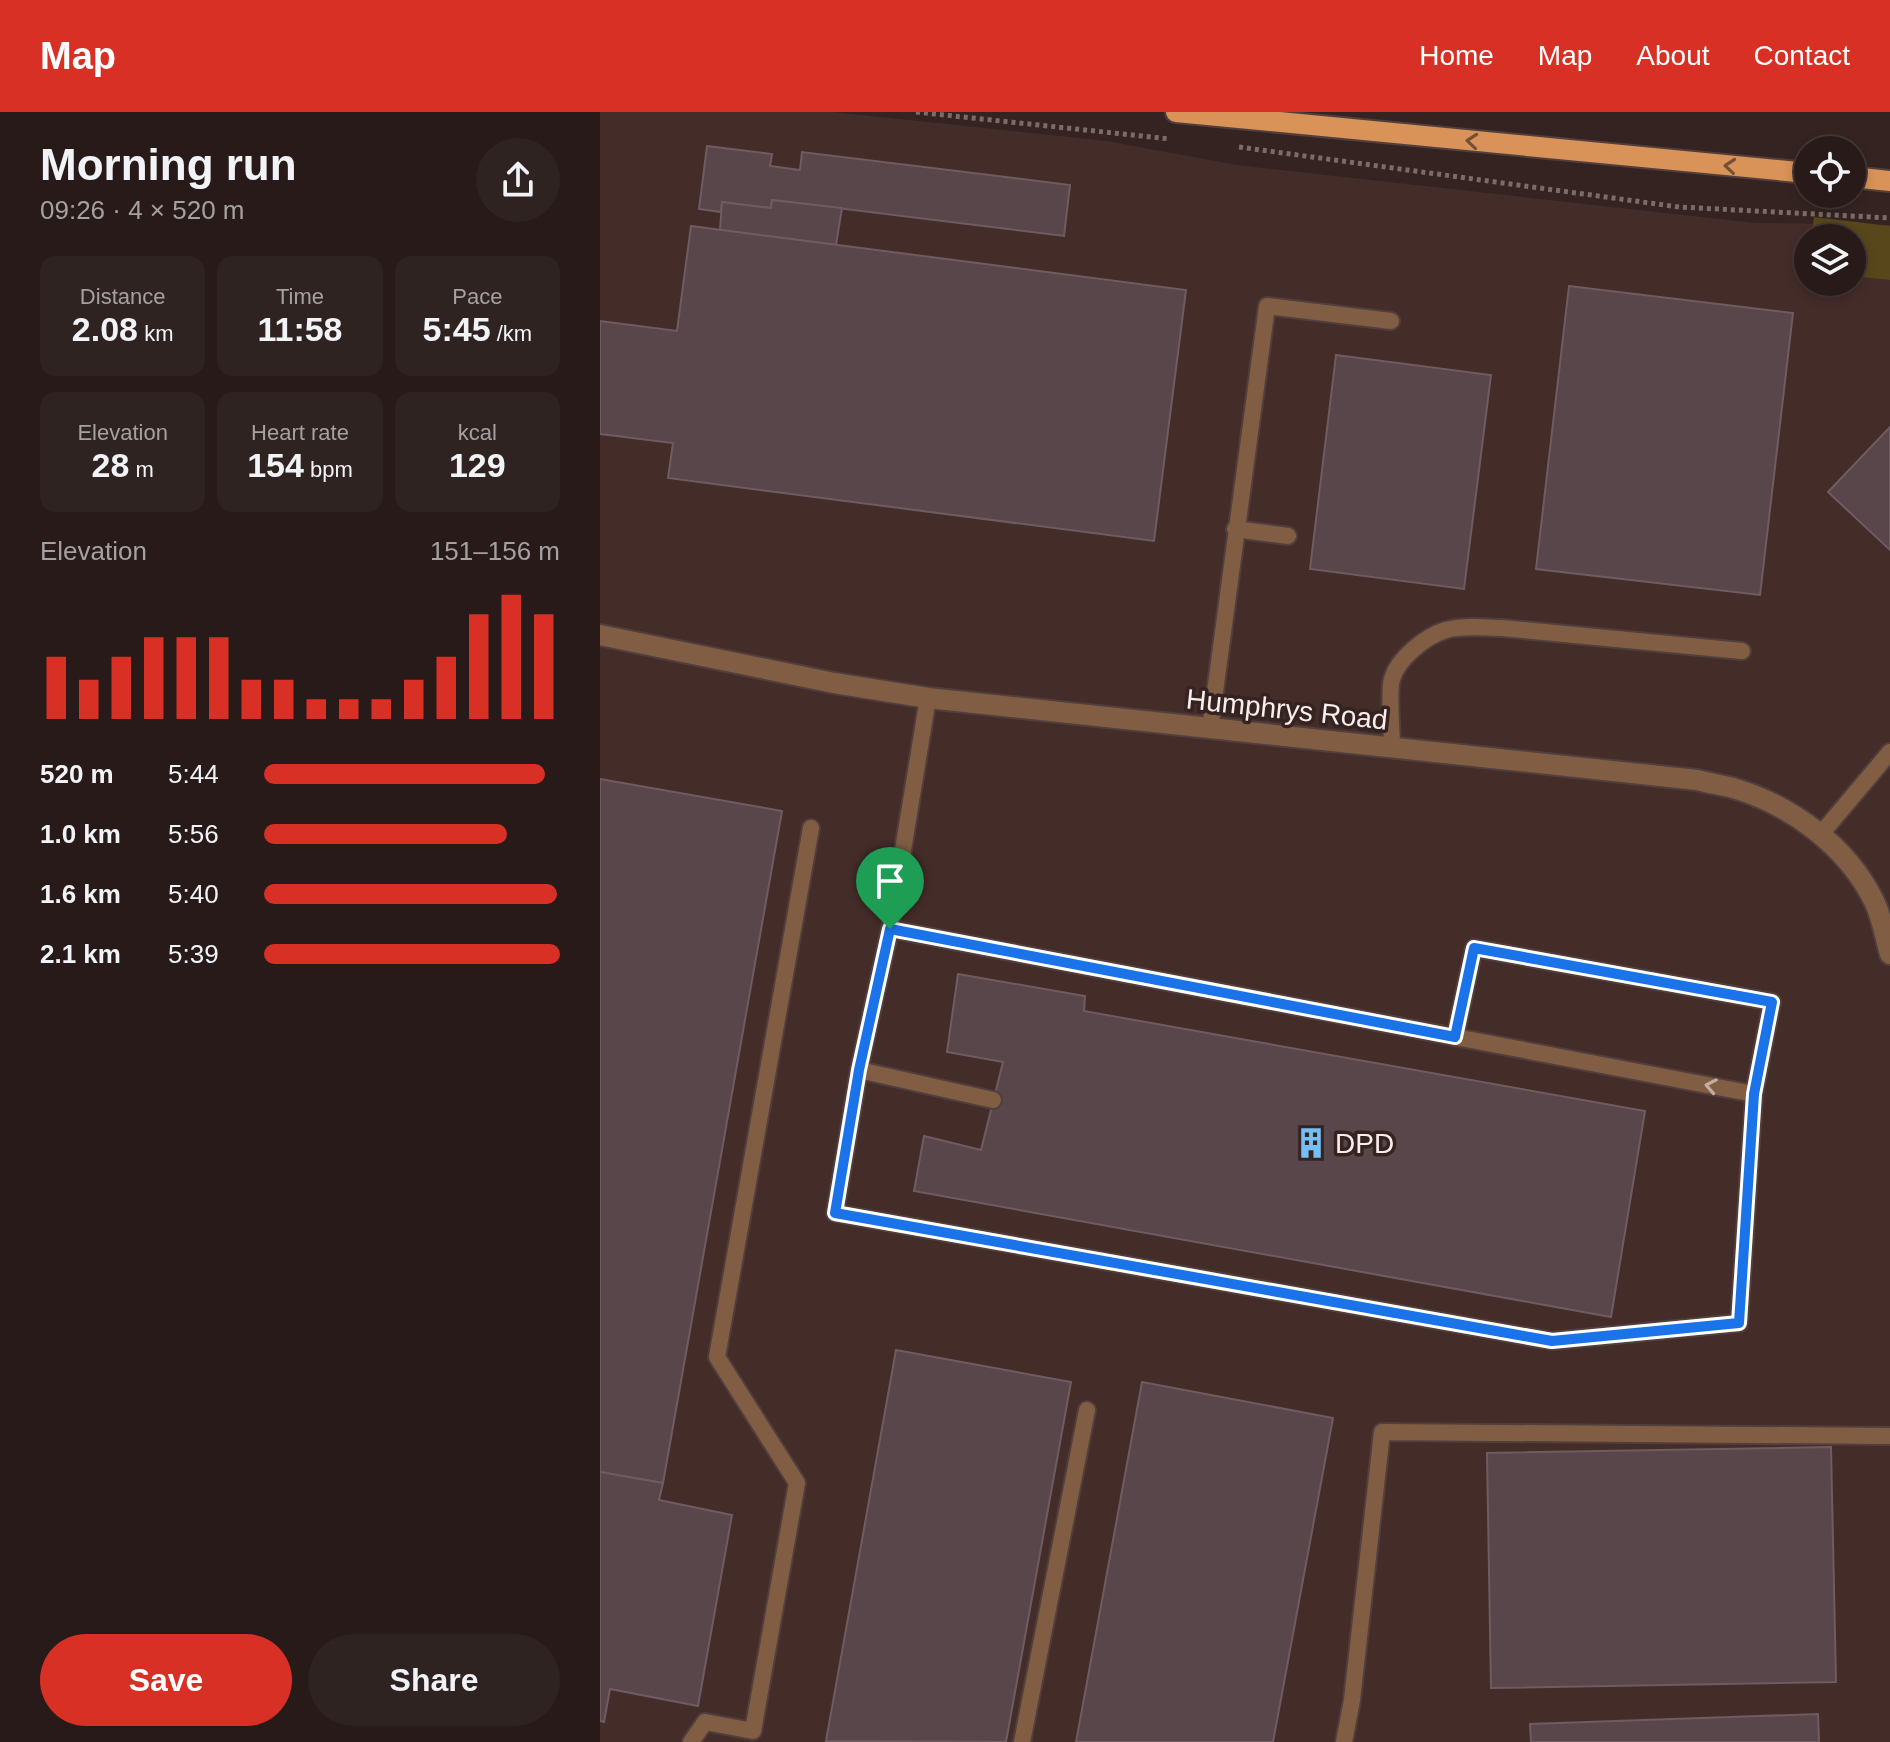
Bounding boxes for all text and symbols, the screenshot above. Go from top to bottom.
text: Map [40,35,116,77]
text: Home [1419,40,1494,71]
text: Map [1538,40,1592,71]
text: About [1636,40,1710,71]
text: Contact [1754,40,1850,71]
one-way arrow [1465,133,1478,150]
map controls [1794,136,1866,296]
button: locate [1794,136,1866,208]
button: share [476,138,560,222]
text: Morning run [40,140,297,189]
one-way arrow [1723,157,1736,174]
text: 09:26 · 4 × 520 m [40,195,245,225]
button: layers [1794,224,1866,296]
text: Distance [80,284,165,309]
text: Time [276,284,324,309]
text: Pace [452,284,502,309]
text: 2.08 [72,310,138,348]
text: 11:58 [257,310,343,348]
text: 5:45 [423,310,491,348]
text: km [138,321,173,346]
text: /km [491,321,532,346]
text: Elevation [77,420,168,445]
text: Heart rate [251,420,349,445]
text: kcal [458,420,497,445]
text: 28 [92,446,129,484]
text: 154 [247,446,304,484]
text: 129 [449,446,506,484]
text: m [129,457,154,482]
text: bpm [304,457,353,482]
text: Elevation [40,536,147,566]
text: 151–156 m [430,536,560,566]
street label: Humphrys Road [1185,684,1389,735]
text: 520 m [40,759,114,789]
text: 5:44 [168,759,219,789]
text: 1.0 km [40,819,121,849]
text: 5:56 [168,819,219,849]
pin [856,847,924,929]
icon: arrive [868,859,912,903]
text: 1.6 km [40,879,121,909]
text: 5:40 [168,879,219,909]
text: 2.1 km [40,939,121,969]
text: 5:39 [168,939,219,969]
one-way arrow [1704,1078,1718,1095]
building icon: DPD [1294,1126,1328,1160]
place label: DPD [1335,1128,1394,1159]
button: Save [40,1634,292,1726]
button: Share [308,1634,560,1726]

